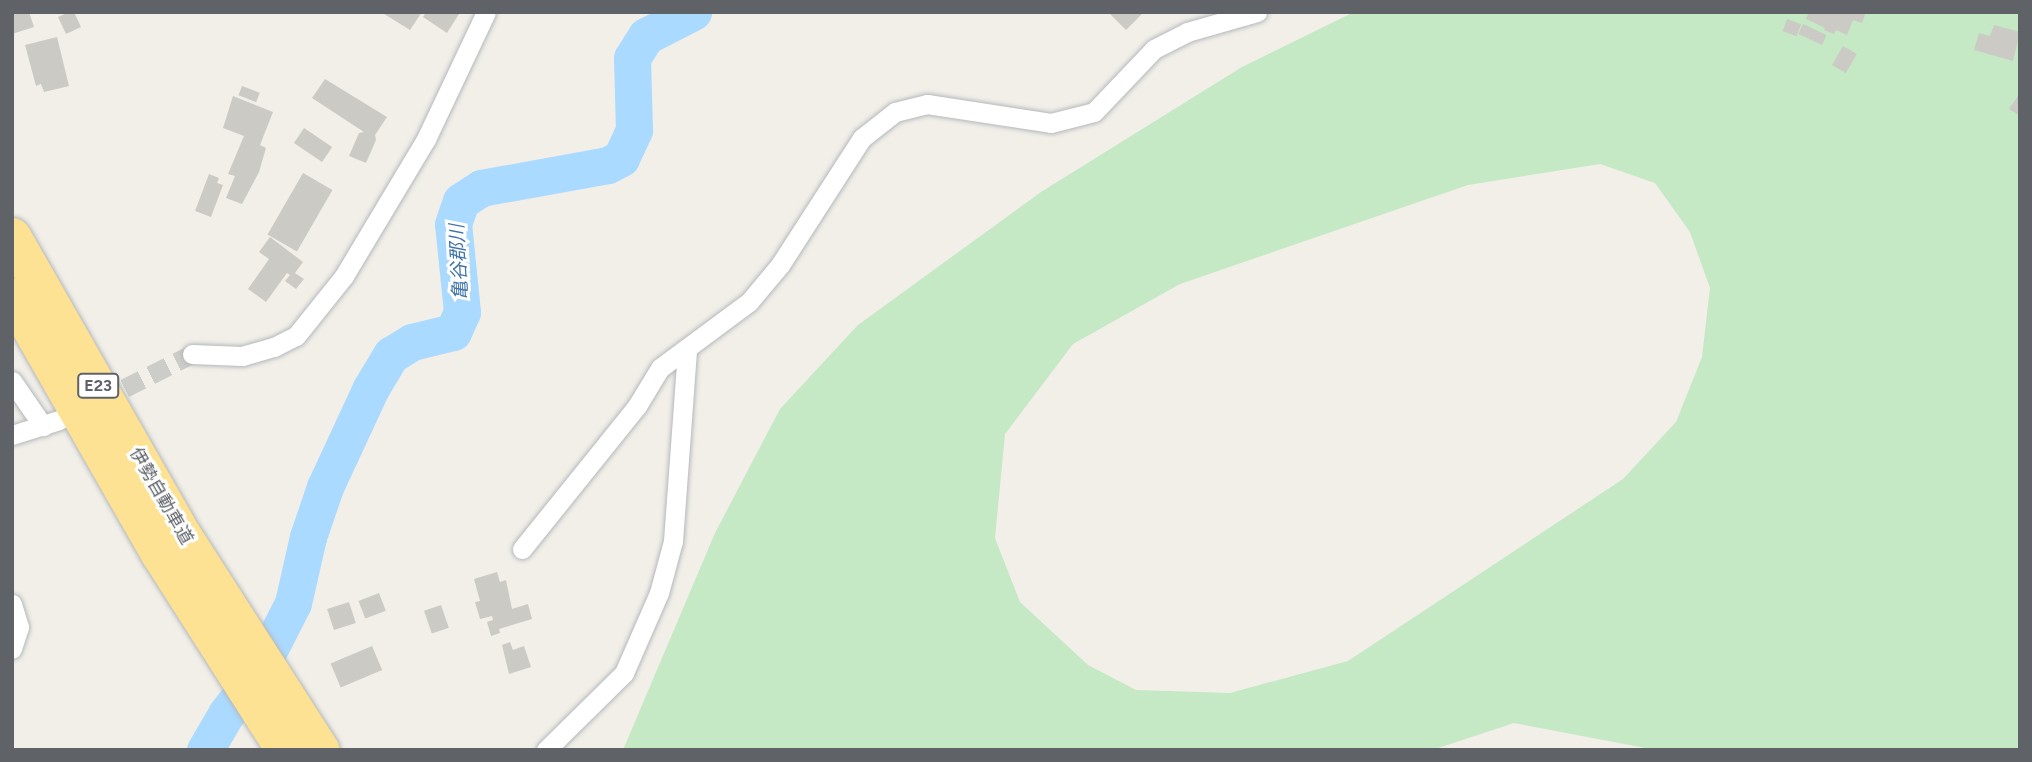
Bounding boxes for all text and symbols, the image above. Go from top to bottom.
water label: 亀谷郡川 [446,223,472,301]
road number: E23 [77,374,119,398]
street label: 伊勢自動車道 [125,444,197,548]

